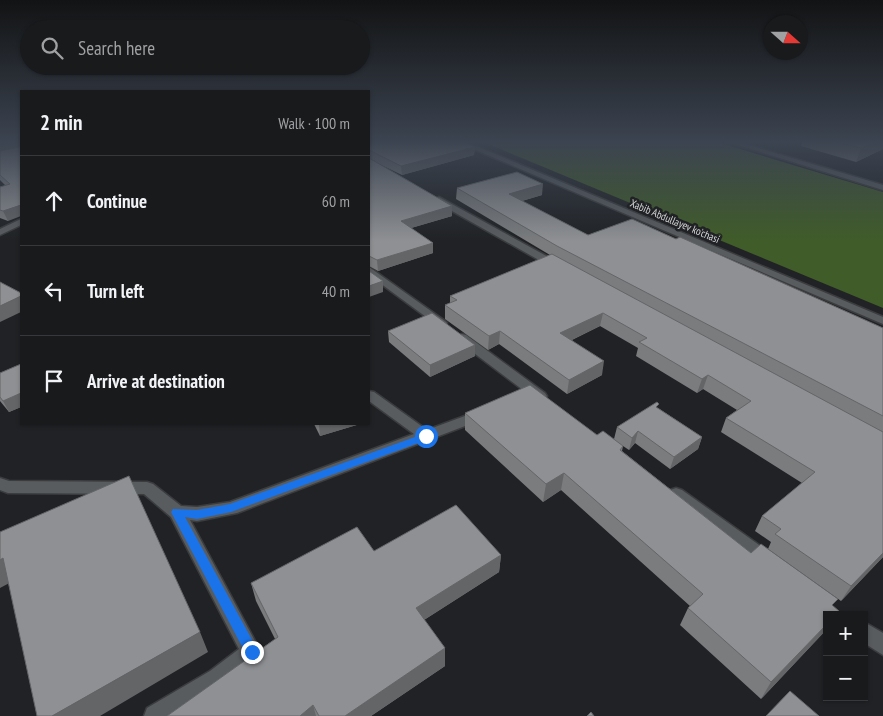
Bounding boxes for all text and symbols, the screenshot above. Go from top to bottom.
north arrow [763,15,808,60]
search box [20,20,370,75]
icon: search [38,34,66,62]
text: Search here [78,36,155,60]
text: 2 min [40,109,82,136]
text: Walk · 100 m [278,113,350,133]
icon: ahead [40,187,68,215]
text: Continue [87,189,147,213]
text: 60 m [322,191,350,211]
street label: Xabib Abdullayev ko'chasi [628,196,722,246]
icon: left [40,277,68,305]
text: Turn left [87,279,144,303]
text: 40 m [322,281,350,301]
icon: arrive [40,367,68,395]
text: Arrive at destination [87,369,225,393]
route start [415,425,438,448]
map controls [823,611,868,701]
button: + [823,611,868,656]
route end [241,641,264,664]
button: − [823,656,868,701]

